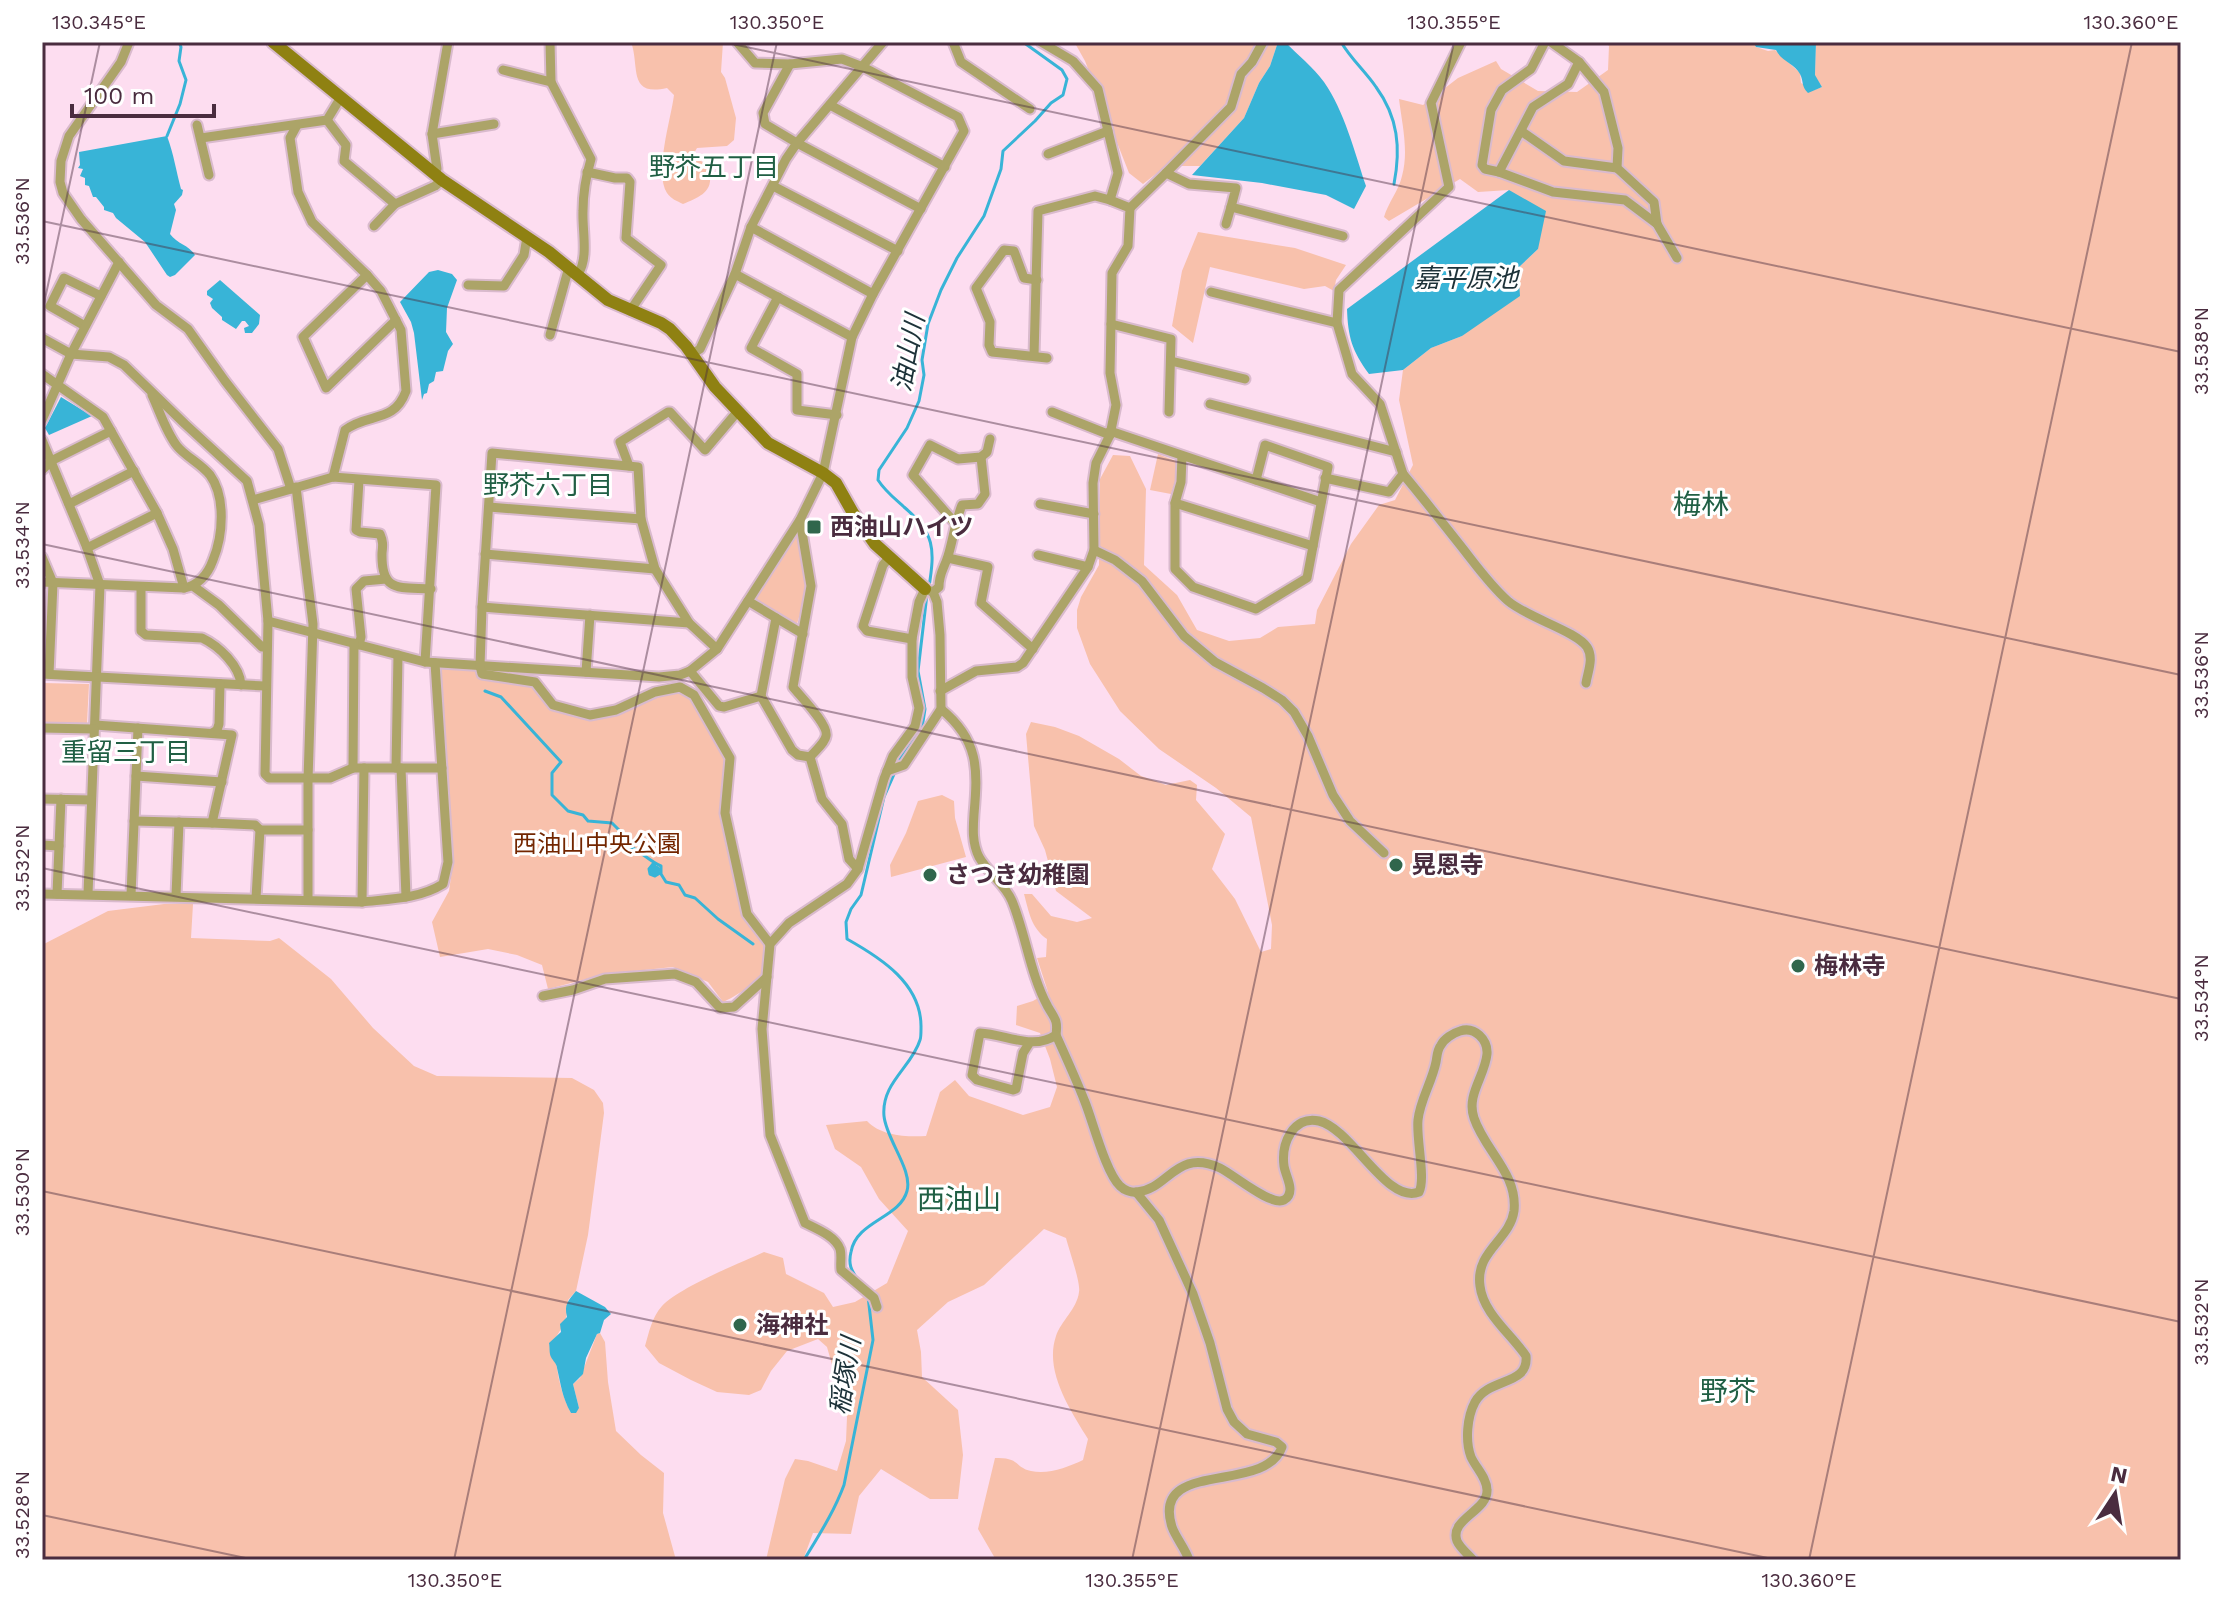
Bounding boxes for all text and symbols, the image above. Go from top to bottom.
text: 130.345°E [52,10,146,34]
text: 130.350°E [730,10,824,34]
text: 130.355°E [1407,10,1501,34]
text: 130.360°E [2084,10,2178,34]
scale bar [72,68,214,118]
text: 100 m [84,82,154,110]
district label: 野芥五丁目 [649,152,779,182]
text: 33.536°N [10,177,34,265]
water label: 嘉平原池 [1414,263,1521,293]
text: 33.538°N [2189,307,2213,395]
water label: 油山川 [886,309,931,394]
district label: 野芥六丁目 [483,470,613,500]
district label: 梅林 [1673,488,1729,521]
text: 33.534°N [10,501,34,589]
place label: 西油山ハイツ [830,513,974,541]
marker: 西油山ハイツ [805,518,823,536]
text: 33.536°N [2189,631,2213,719]
district label: 重留三丁目 [61,737,191,767]
text: 33.532°N [10,824,34,912]
park label: 西油山中央公園 [513,830,681,858]
place label: 晃恩寺 [1412,851,1484,879]
marker: 晃恩寺 [1387,856,1405,874]
place label: さつき幼稚園 [946,861,1090,889]
marker: さつき幼稚園 [921,866,939,884]
place label: 梅林寺 [1814,952,1886,980]
text: 33.534°N [2189,954,2213,1042]
marker: 梅林寺 [1789,957,1807,975]
text: 33.530°N [10,1148,34,1236]
district label: 西油山 [917,1183,1001,1216]
text: 33.532°N [2189,1278,2213,1366]
place label: 海神社 [756,1311,828,1339]
marker: 海神社 [731,1316,749,1334]
water label: 稲塚川 [824,1332,866,1417]
district label: 野芥 [1700,1375,1756,1408]
north arrow [2075,1454,2155,1534]
text: N [2108,1461,2130,1489]
text: 33.528°N [10,1471,34,1559]
text: 130.350°E [408,1568,502,1592]
text: 130.355°E [1085,1568,1179,1592]
text: 130.360°E [1762,1568,1856,1592]

